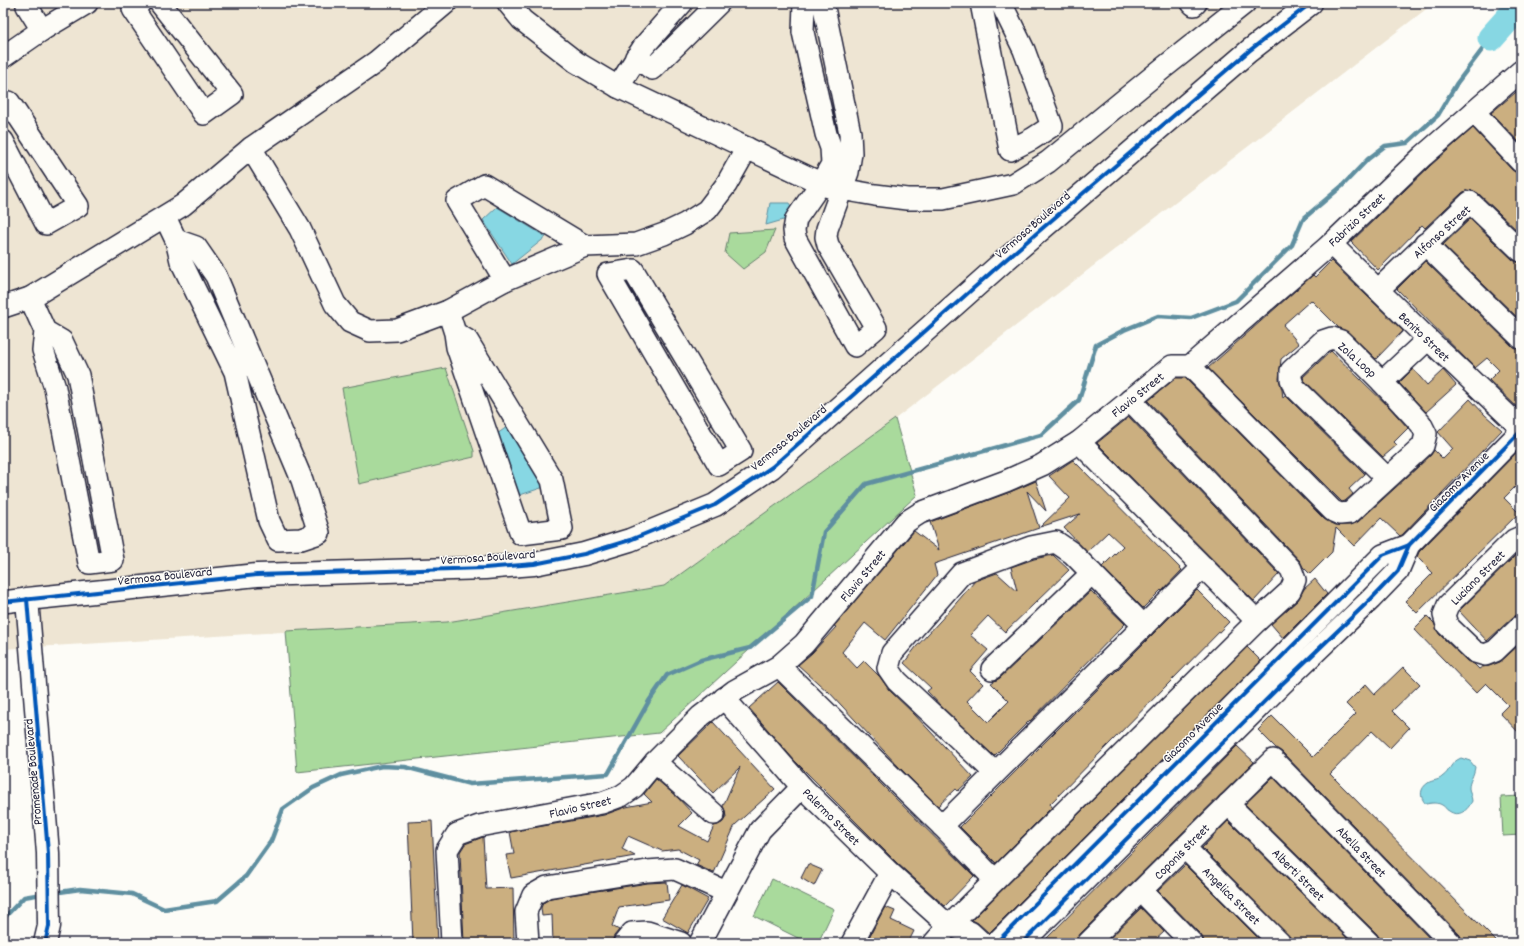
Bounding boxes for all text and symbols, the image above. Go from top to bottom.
street label: Vermosa Boulevard [992,188,1076,264]
street label: Fabrizio Street [1325,189,1391,252]
street label: Alfonso Street [1409,201,1476,264]
street label: Benito Street [1393,308,1454,367]
street label: Zola Loop [1333,338,1380,384]
street label: Flavio Street [1108,369,1169,423]
street label: Vermosa Boulevard [747,401,832,477]
street label: Giacomo Avenue [1425,448,1495,518]
street label: Vermosa Boulevard [440,546,536,571]
street label: Flavio Street [836,546,892,607]
street label: Luciano Street [1447,547,1511,611]
street label: Vermosa Boulevard [117,563,213,592]
street label: Giacomo Avenue [1159,699,1229,769]
street label: Promenade Boulevard [20,718,49,826]
street label: Palermo Street [797,785,864,851]
street label: Flavio Street [548,792,614,825]
street label: Coponis Street [1150,820,1215,885]
street label: Abella Street [1331,823,1390,883]
street label: Alberti Street [1266,845,1328,907]
street label: Angelica Street [1197,863,1264,930]

